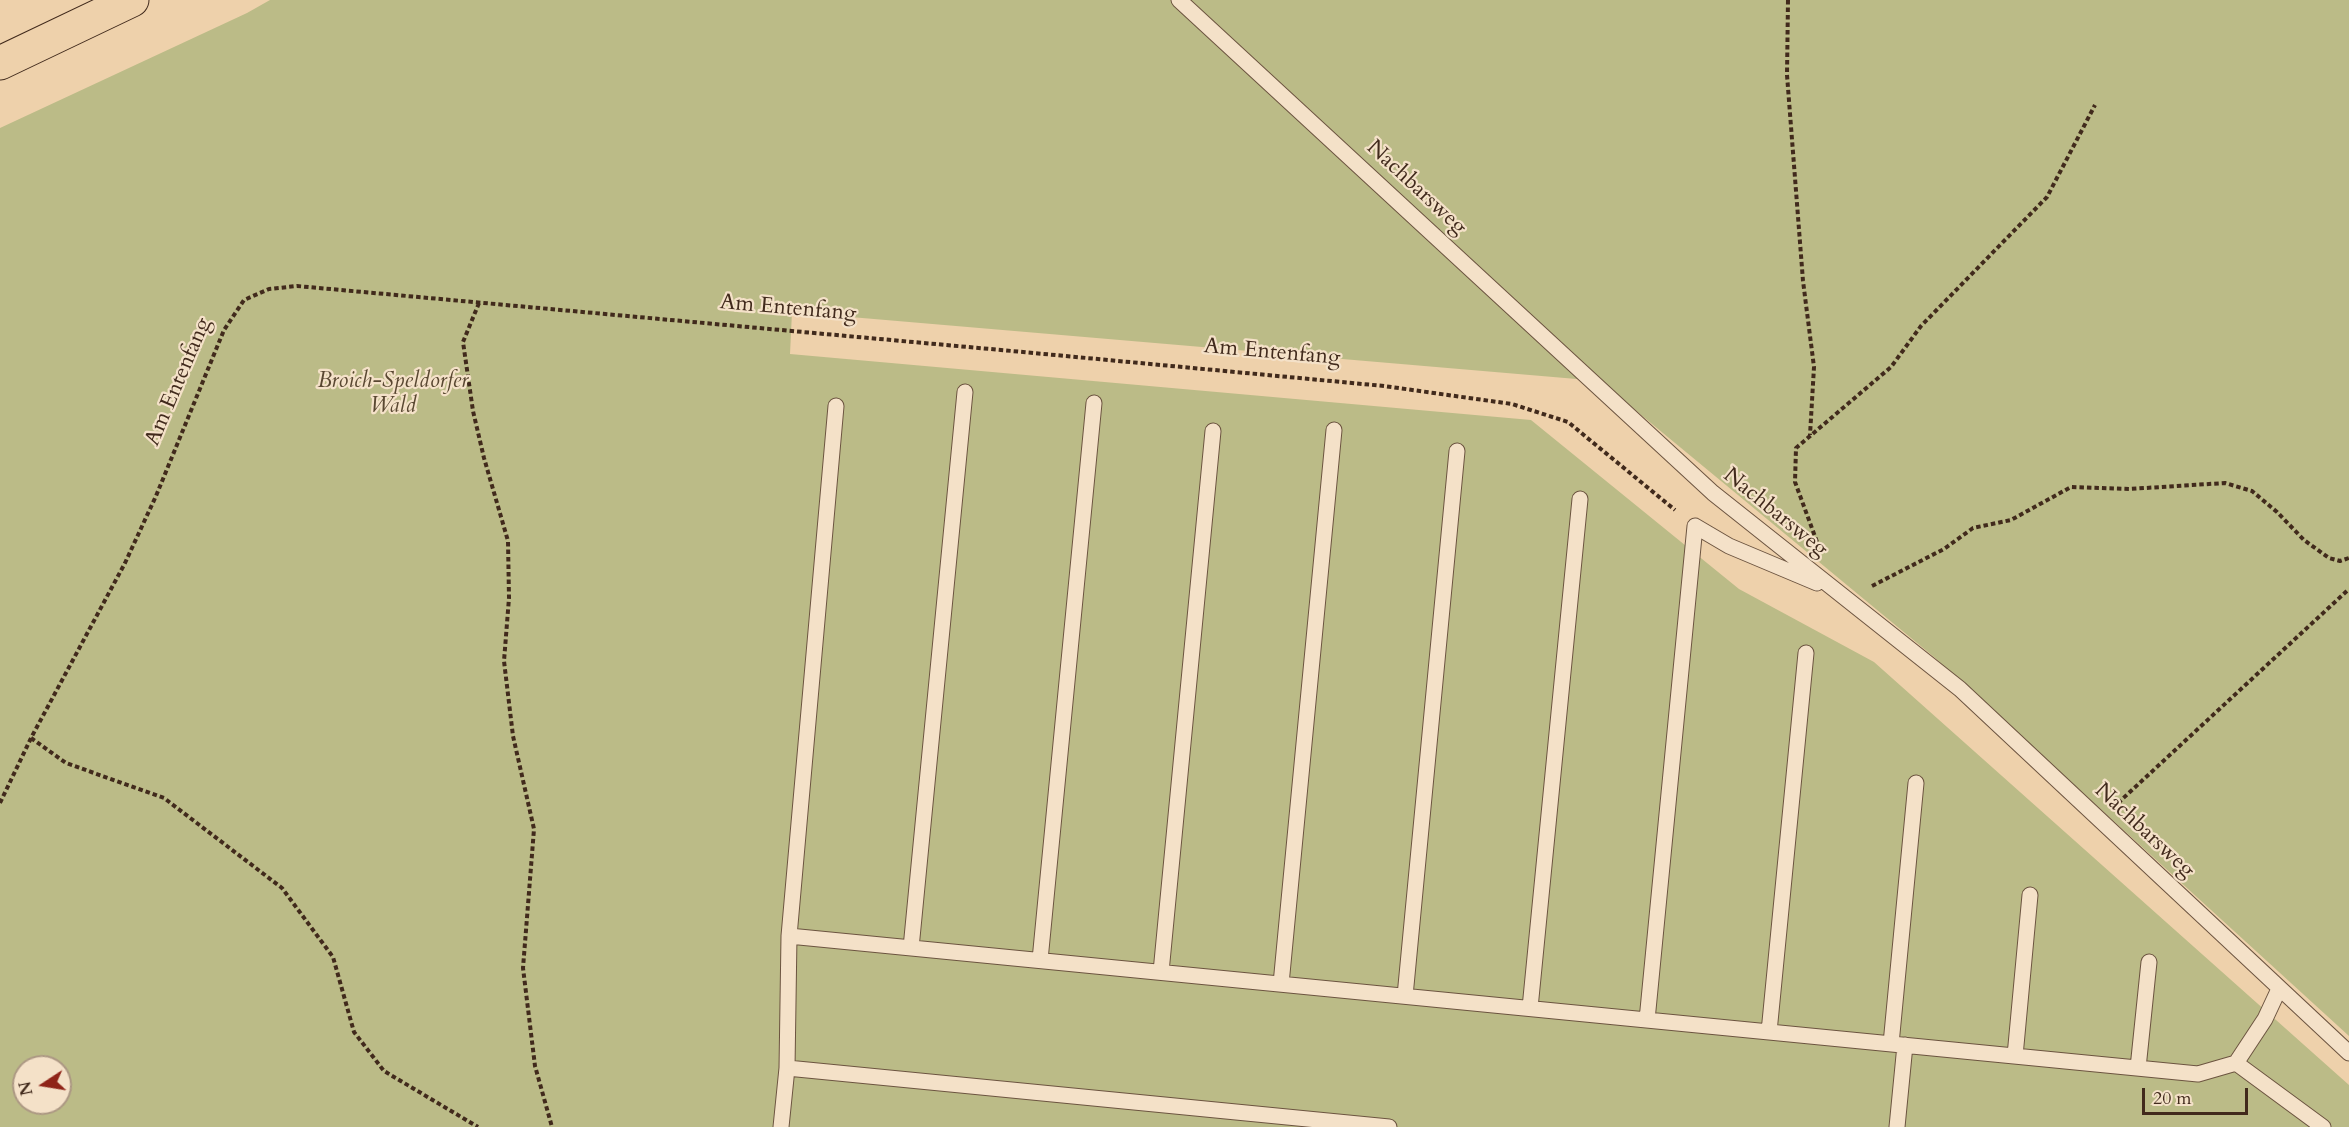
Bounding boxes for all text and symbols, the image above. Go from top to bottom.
street label: Nachbarsweg [1361,135,1471,241]
street label: Am Entenfang [719,290,857,328]
street label: Am Entenfang [140,314,218,450]
street label: Am Entenfang [1203,334,1341,372]
park label: Broich-Speldorfer Wald [318,369,468,420]
street label: Nachbarsweg [1717,463,1833,563]
street label: Nachbarsweg [2089,778,2199,884]
north arrow [12,1055,72,1115]
scale bar [2145,1076,2252,1114]
text: N [14,1079,39,1097]
text: 20 m [2153,1086,2192,1111]

